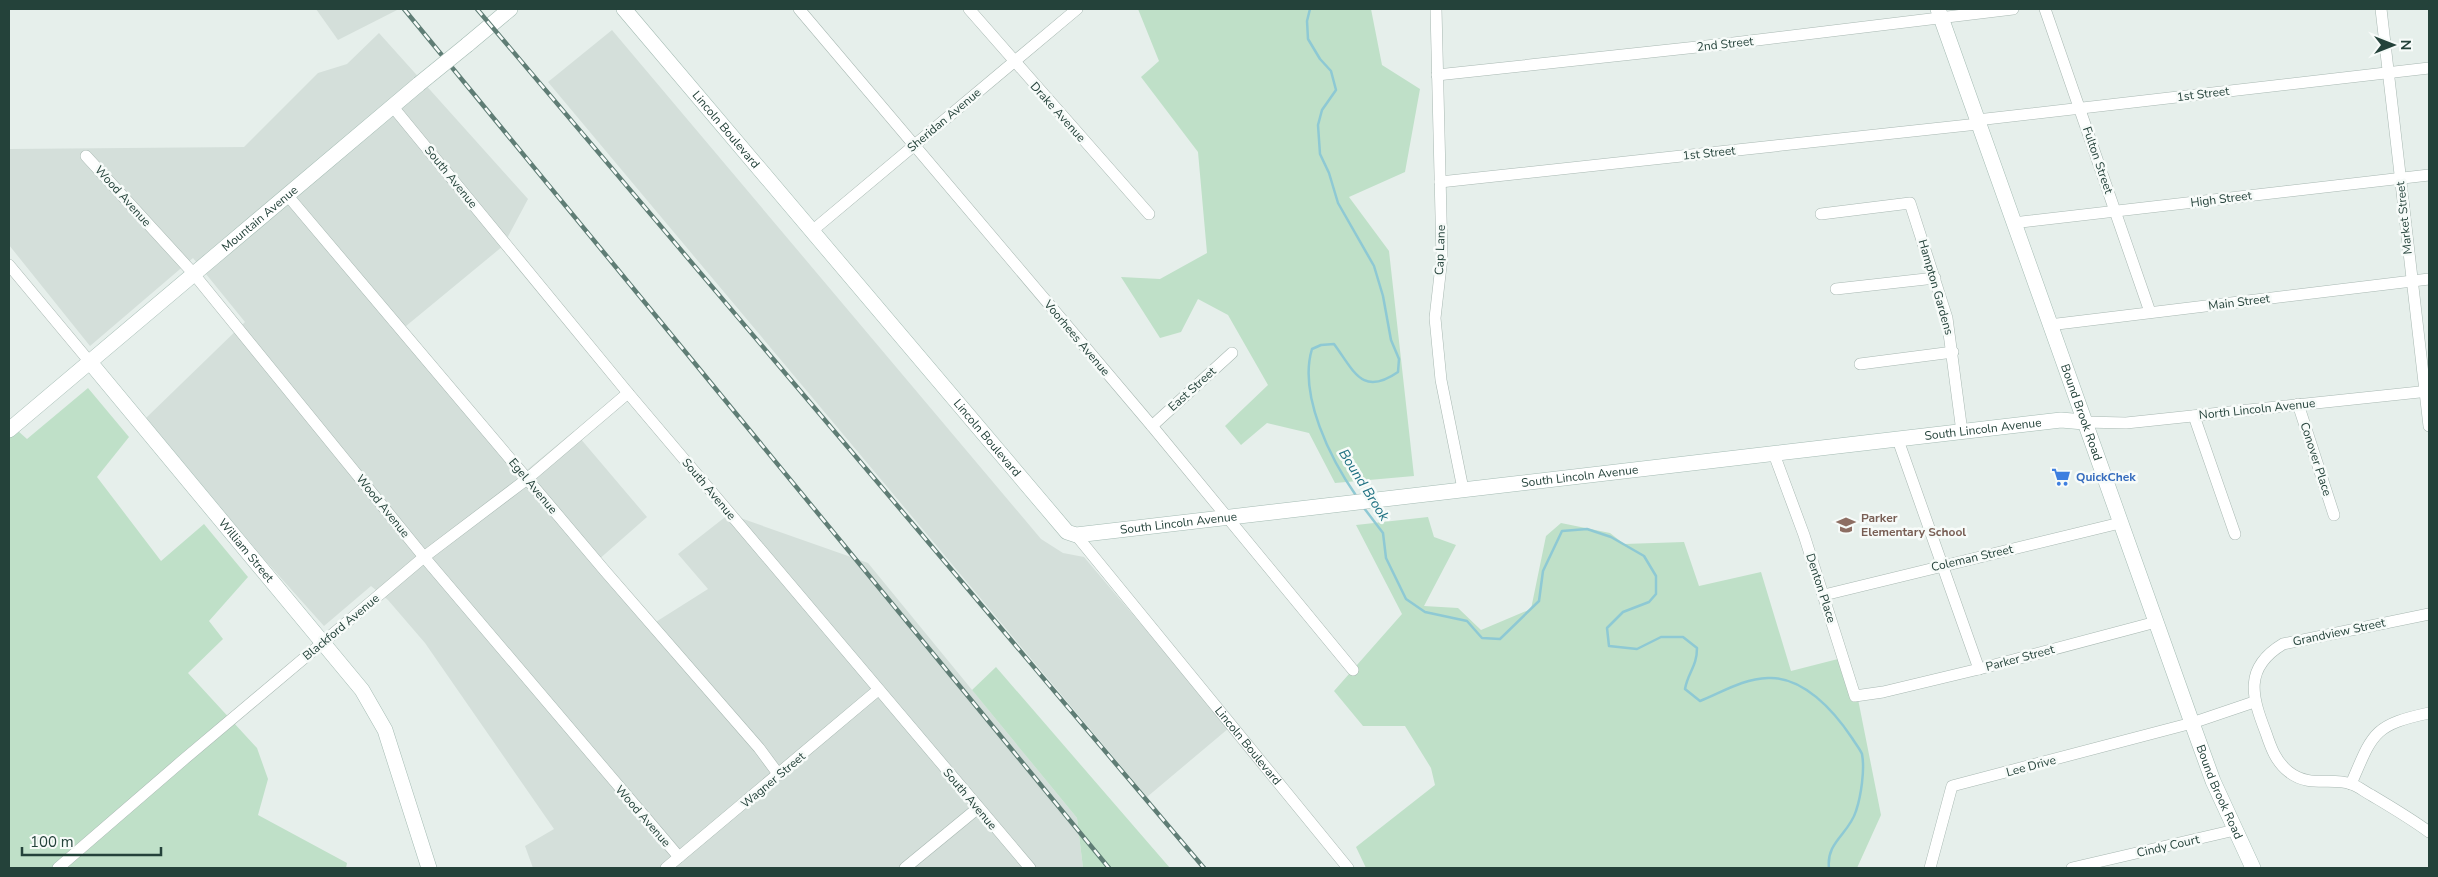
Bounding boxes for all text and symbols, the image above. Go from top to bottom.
north arrow [2368,20,2418,70]
street label: 2nd Street [1696,33,1755,55]
text: N [2396,40,2415,50]
street label: Drake Avenue [1027,79,1089,145]
street label: 1st Street [2176,83,2231,105]
street label: Sheridan Avenue [904,84,984,156]
street label: Lincoln Boulevard [689,87,764,172]
street label: Fulton Street [2079,124,2117,196]
street label: 1st Street [1682,142,1737,164]
street label: South Avenue [421,143,481,211]
street label: Wood Avenue [91,162,155,230]
street label: Market Street [2392,180,2416,255]
street label: Mountain Avenue [218,182,301,255]
street label: High Street [2189,187,2253,211]
street label: Cap Lane [1431,225,1449,275]
street label: Hampton Gardens [1915,237,1957,337]
street label: Main Street [2207,290,2272,314]
street label: Voorhees Avenue [1040,296,1113,379]
street label: Bound Brook Road [2057,362,2106,463]
street label: East Street [1165,363,1220,415]
street label: North Lincoln Avenue [2198,395,2316,423]
street label: Lincoln Boulevard [950,396,1025,480]
street label: South Lincoln Avenue [1924,414,2042,444]
street label: Conover Place [2297,420,2335,498]
water label: Bound Brook [1334,445,1394,526]
street label: Egel Avenue [505,455,561,517]
street label: South Avenue [679,455,739,523]
street label: South Lincoln Avenue [1520,461,1639,491]
supermarket icon: QuickChek [2050,466,2072,488]
place label: QuickChek [2076,469,2136,485]
street label: Wood Avenue [353,471,413,541]
street label: South Lincoln Avenue [1119,508,1238,538]
place label: Parker Elementary School [1861,510,1966,540]
school or university icon: Parker Elementary School [1835,514,1857,536]
street label: William Street [215,515,278,586]
street label: Coleman Street [1930,541,2015,575]
street label: Denton Place [1802,551,1840,625]
street label: Blackford Avenue [299,590,383,664]
street label: Grandview Street [2291,614,2388,650]
street label: Parker Street [1984,641,2057,675]
street label: Lincoln Boulevard [1211,703,1285,788]
street label: Bound Brook Road [2192,742,2247,842]
street label: Wagner Street [738,748,809,812]
street label: Lee Drive [2004,752,2058,780]
street label: South Avenue [940,765,1000,833]
street label: Wood Avenue [612,782,674,850]
scale bar [22,824,161,856]
street label: Cindy Court [2135,831,2202,861]
text: 100 m [30,832,74,852]

